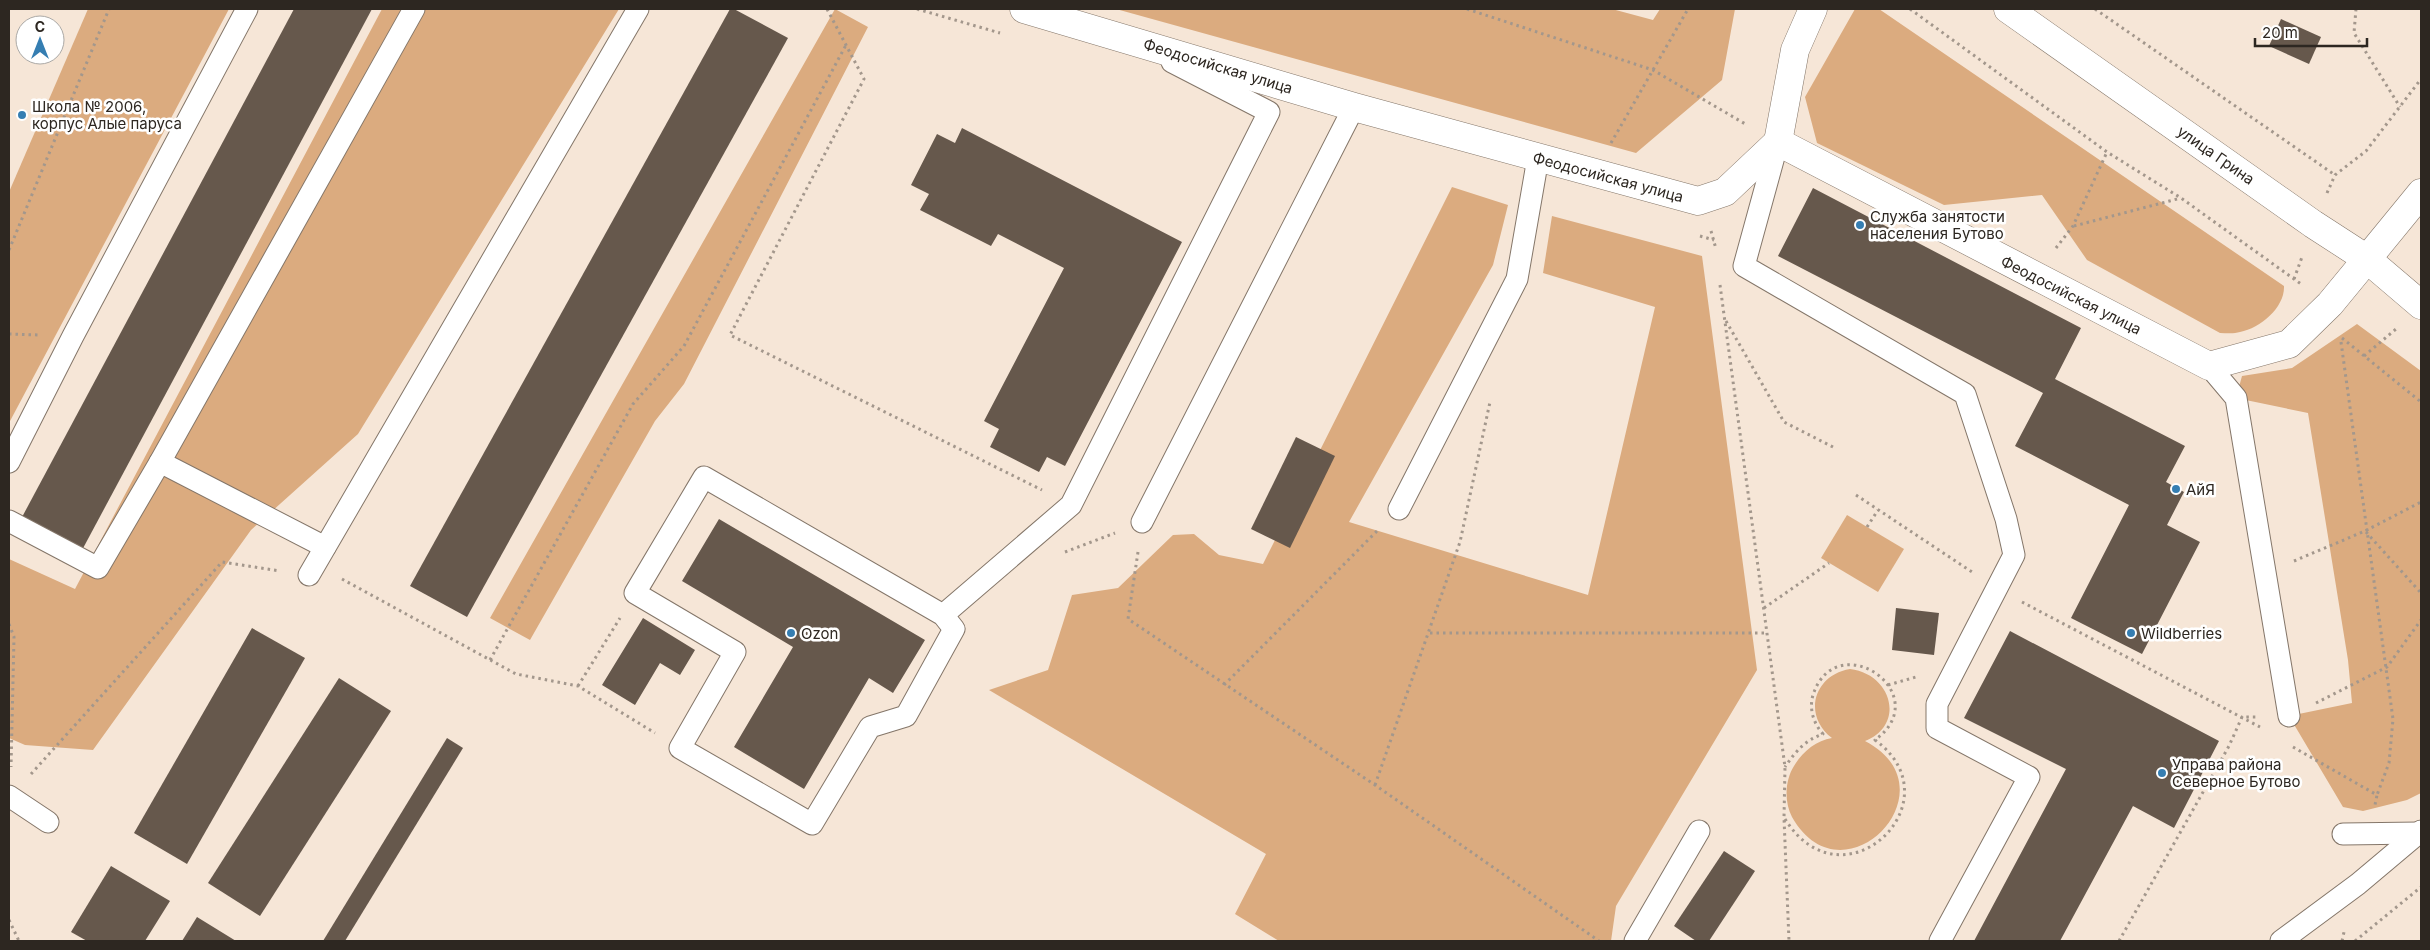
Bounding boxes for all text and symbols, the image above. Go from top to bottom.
north arrow [15,15,65,65]
scale bar [2255,15,2368,47]
text: С [35,18,45,35]
text: 20 m [2262,23,2298,42]
street label: Феодосийская улица [1141,34,1295,98]
place label: Школа № 2006, корпус Алые паруса [32,97,182,133]
marker: Школа № 2006, корпус Алые паруса [16,109,28,121]
street label: улица Грина [2174,121,2258,189]
street label: Феодосийская улица [1531,148,1685,206]
place label: Служба занятости населения Бутово [1870,207,2005,243]
marker: Служба занятости населения Бутово [1854,219,1866,231]
street label: Феодосийская улица [1998,251,2144,339]
place label: АйЯ [2186,480,2215,499]
marker: АйЯ [2170,483,2182,495]
place label: Ozon [801,624,838,643]
place label: Wildberries [2141,624,2222,643]
marker: Ozon [785,627,797,639]
marker: Wildberries [2125,627,2137,639]
place label: Управа района Северное Бутово [2172,755,2300,791]
marker: Управа района Северное Бутово [2156,767,2168,779]

